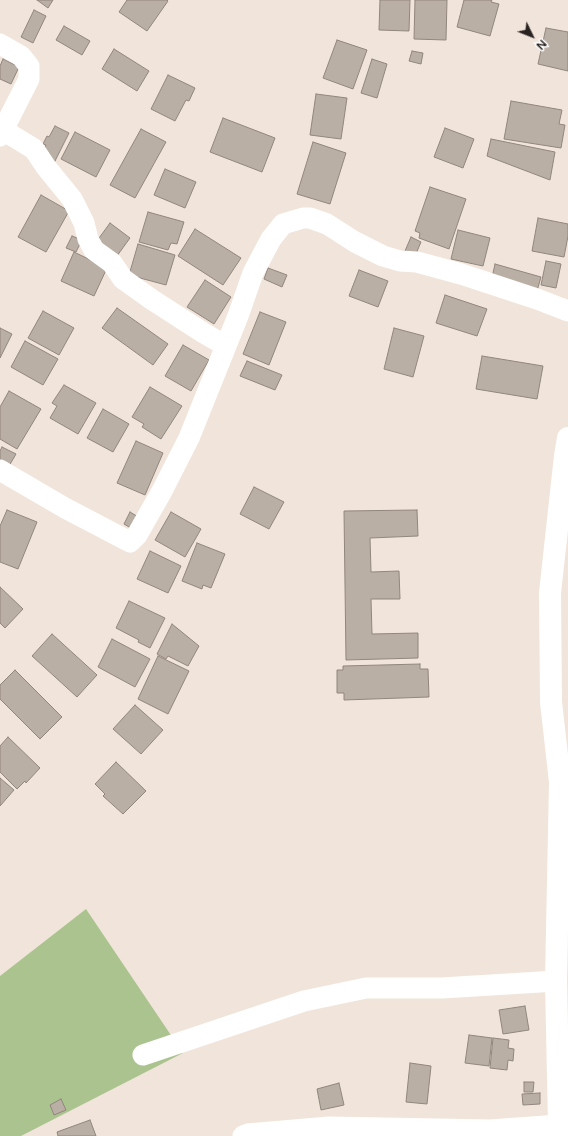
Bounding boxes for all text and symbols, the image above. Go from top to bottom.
north arrow [512,16,552,56]
text: N [533,37,549,52]

